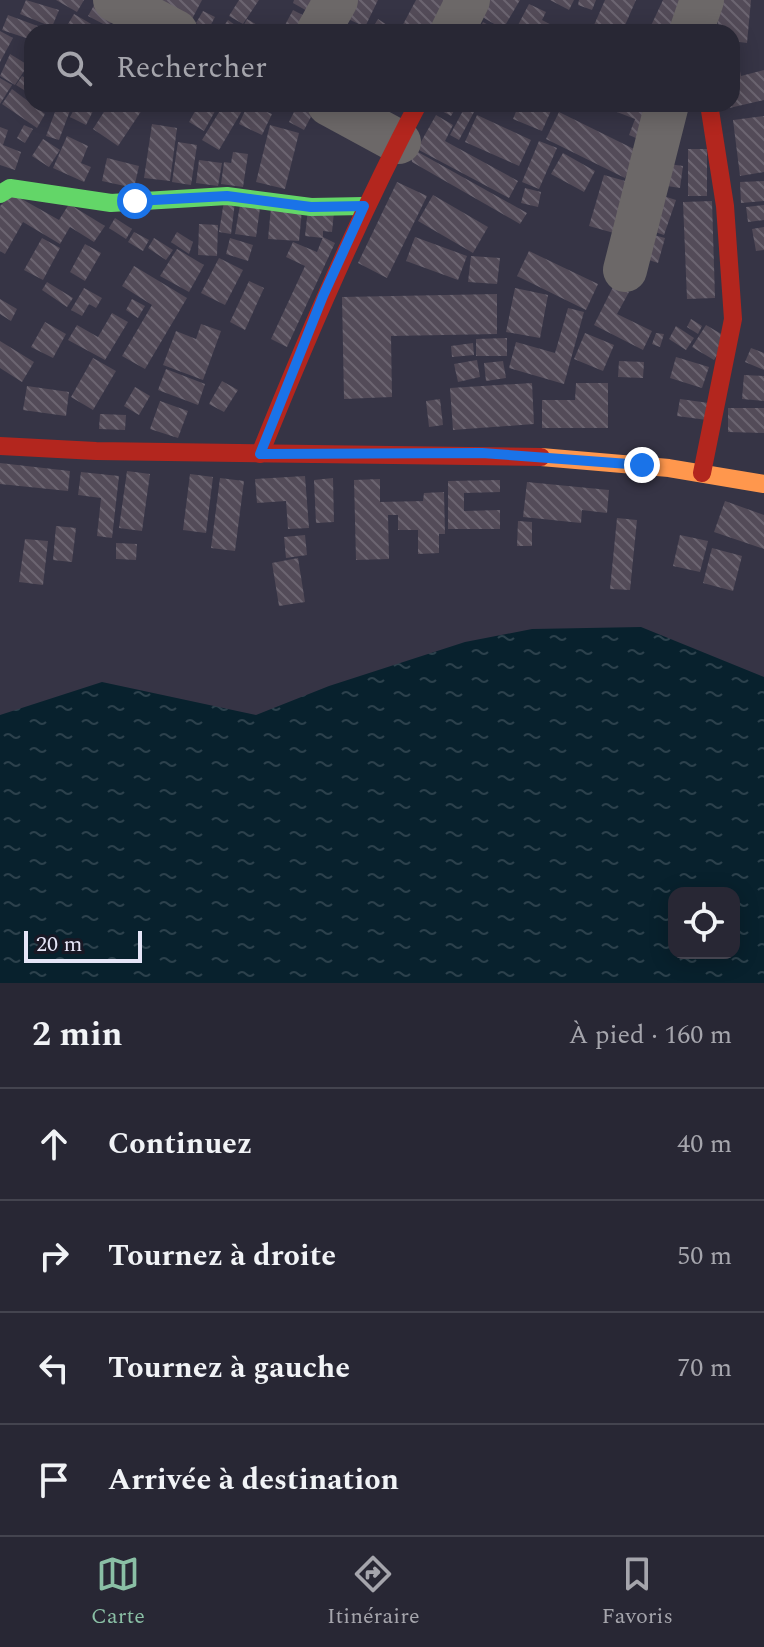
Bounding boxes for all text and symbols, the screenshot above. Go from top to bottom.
search box [24,24,740,112]
text: Rechercher [116,45,267,91]
icon: search [52,46,96,90]
route start [117,183,153,219]
route end [624,447,660,483]
map controls [668,887,740,959]
button: locate [668,887,740,959]
scale bar [24,927,142,963]
text: 20 m [36,928,82,961]
text: 2 min [32,1009,122,1061]
text: À pied · 160 m [569,1015,732,1055]
text: Continuez [108,1121,252,1167]
icon: ahead [32,1122,76,1166]
text: 40 m [677,1124,732,1164]
text: Tournez à droite [108,1233,336,1279]
icon: right [32,1234,76,1278]
text: 50 m [677,1236,732,1276]
text: Tournez à gauche [108,1345,350,1391]
icon: left [32,1346,76,1390]
text: 70 m [677,1348,732,1388]
text: Arrivée à destination [108,1457,399,1503]
icon: arrive [32,1458,76,1502]
tab: Carte [91,1552,145,1633]
tab: Itinéraire [327,1552,420,1633]
tab: Favoris [602,1552,673,1633]

